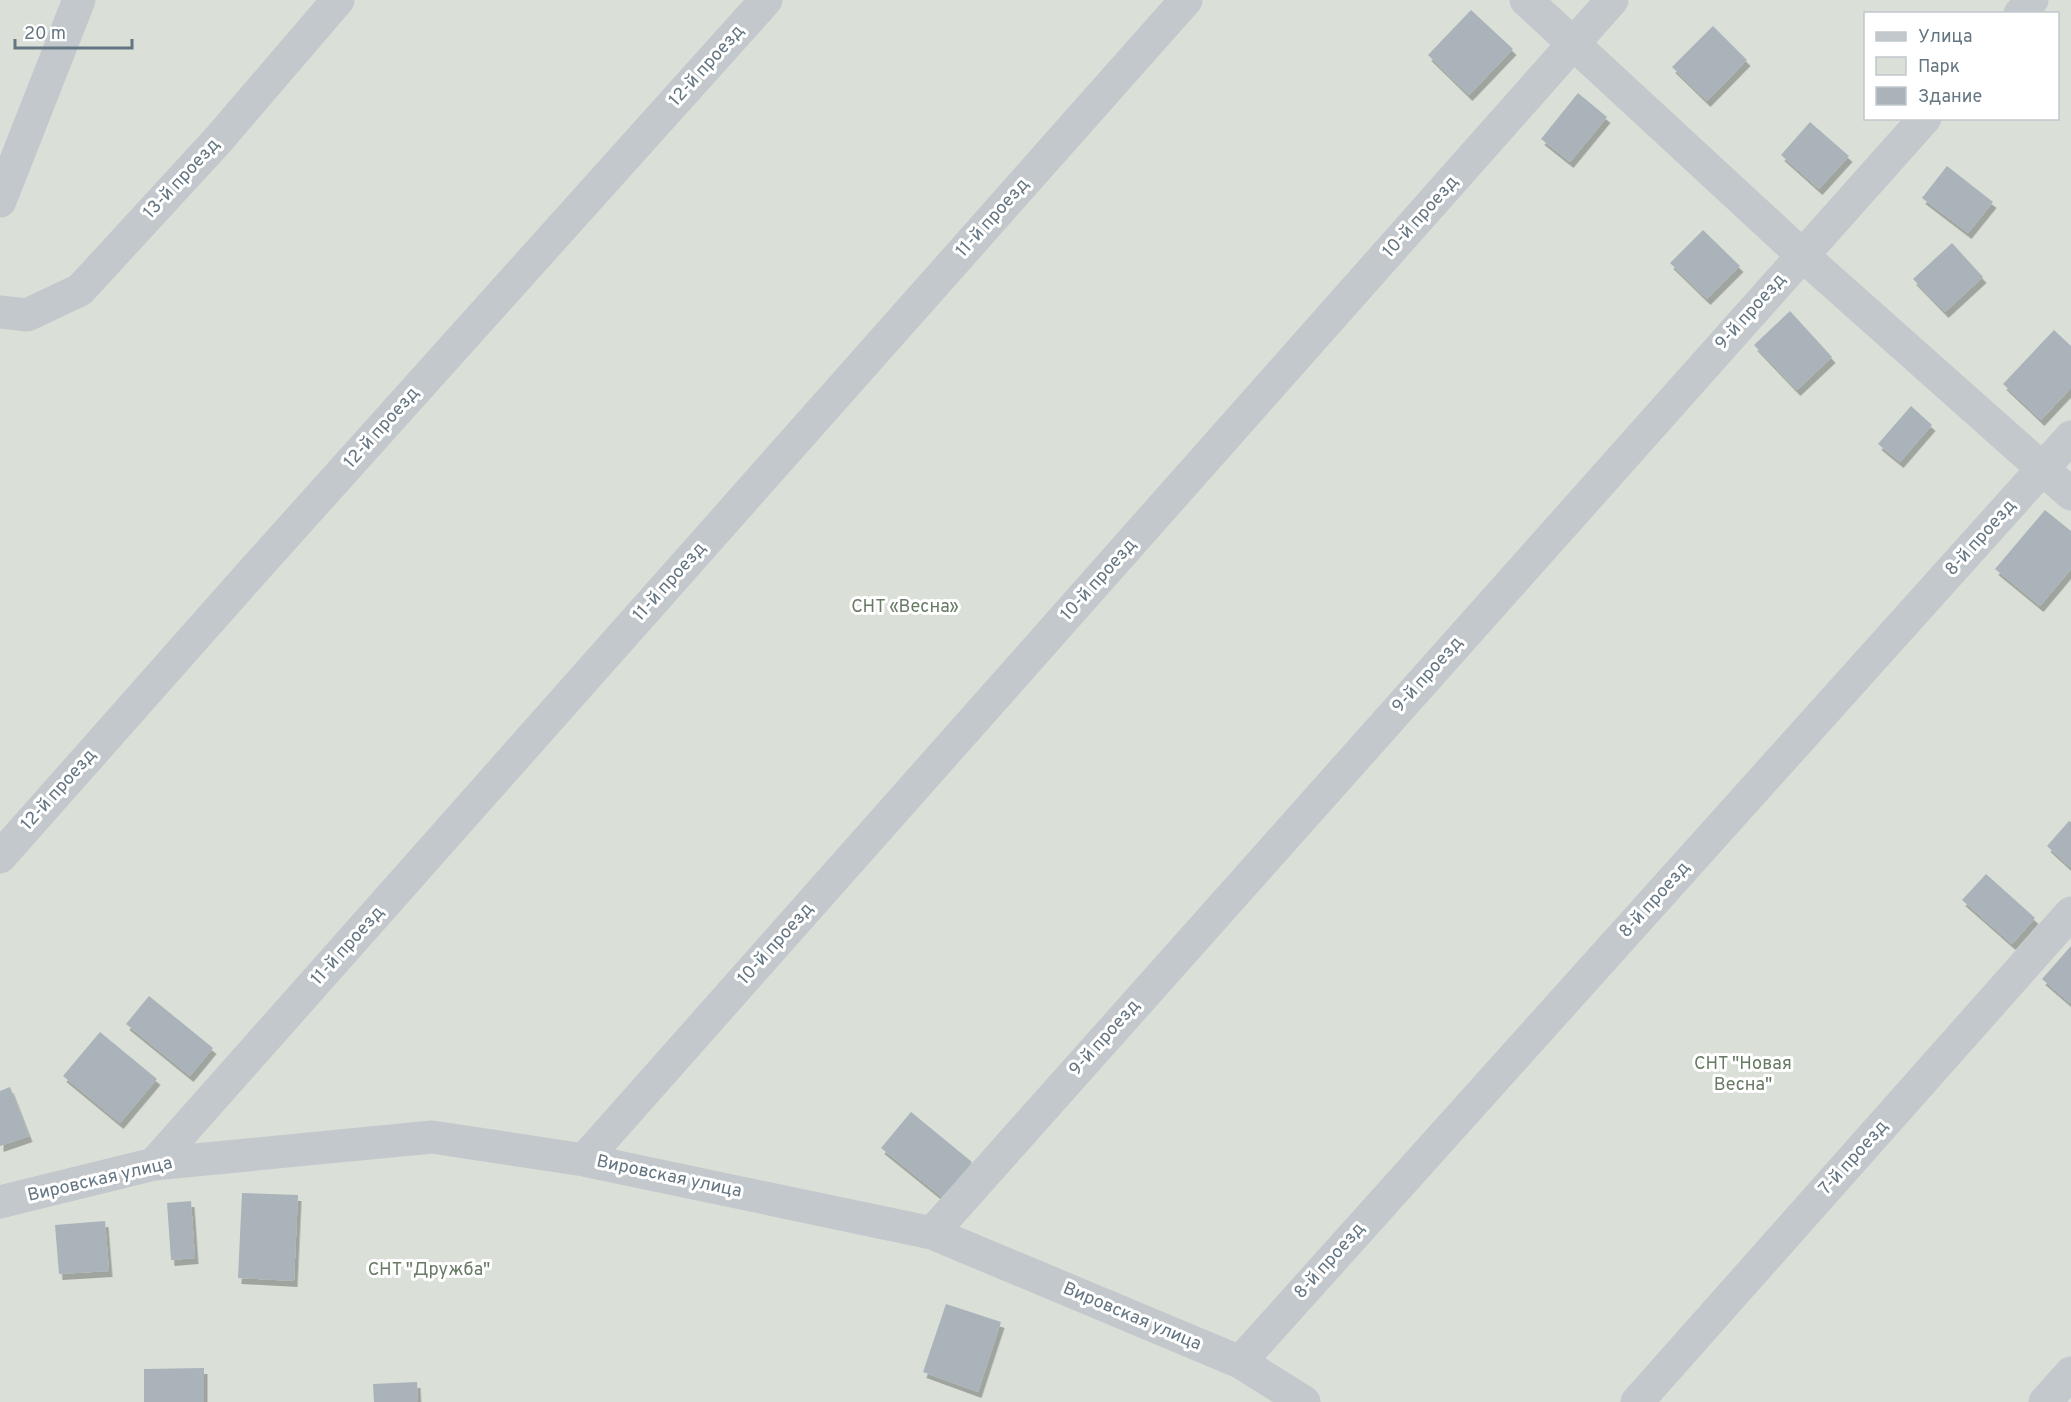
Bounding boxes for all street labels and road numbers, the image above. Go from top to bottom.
street label: 12-й проезд [664,20,750,112]
street label: 13-й проезд [139,134,225,224]
street label: 10-й проезд [1378,171,1464,263]
street label: 11-й проезд [951,174,1035,262]
street label: 9-й проезд [1711,269,1791,355]
street label: 12-й проезд [339,382,425,474]
street label: 8-й проезд [1941,495,2021,581]
street label: 10-й проезд [1056,534,1142,626]
street label: 11-й проезд [628,538,712,626]
street label: 9-й проезд [1388,632,1468,718]
street label: 12-й проезд [16,744,102,836]
street label: 8-й проезд [1615,857,1695,943]
street label: 10-й проезд [733,898,819,990]
street label: 11-й проезд [306,902,390,990]
street label: 9-й проезд [1065,995,1145,1081]
street label: 7-й проезд [1814,1116,1894,1200]
street label: Вировская улица [594,1150,744,1204]
street label: Вировская улица [25,1152,175,1208]
street label: 8-й проезд [1290,1218,1370,1304]
street label: Вировская улица [1059,1278,1205,1356]

